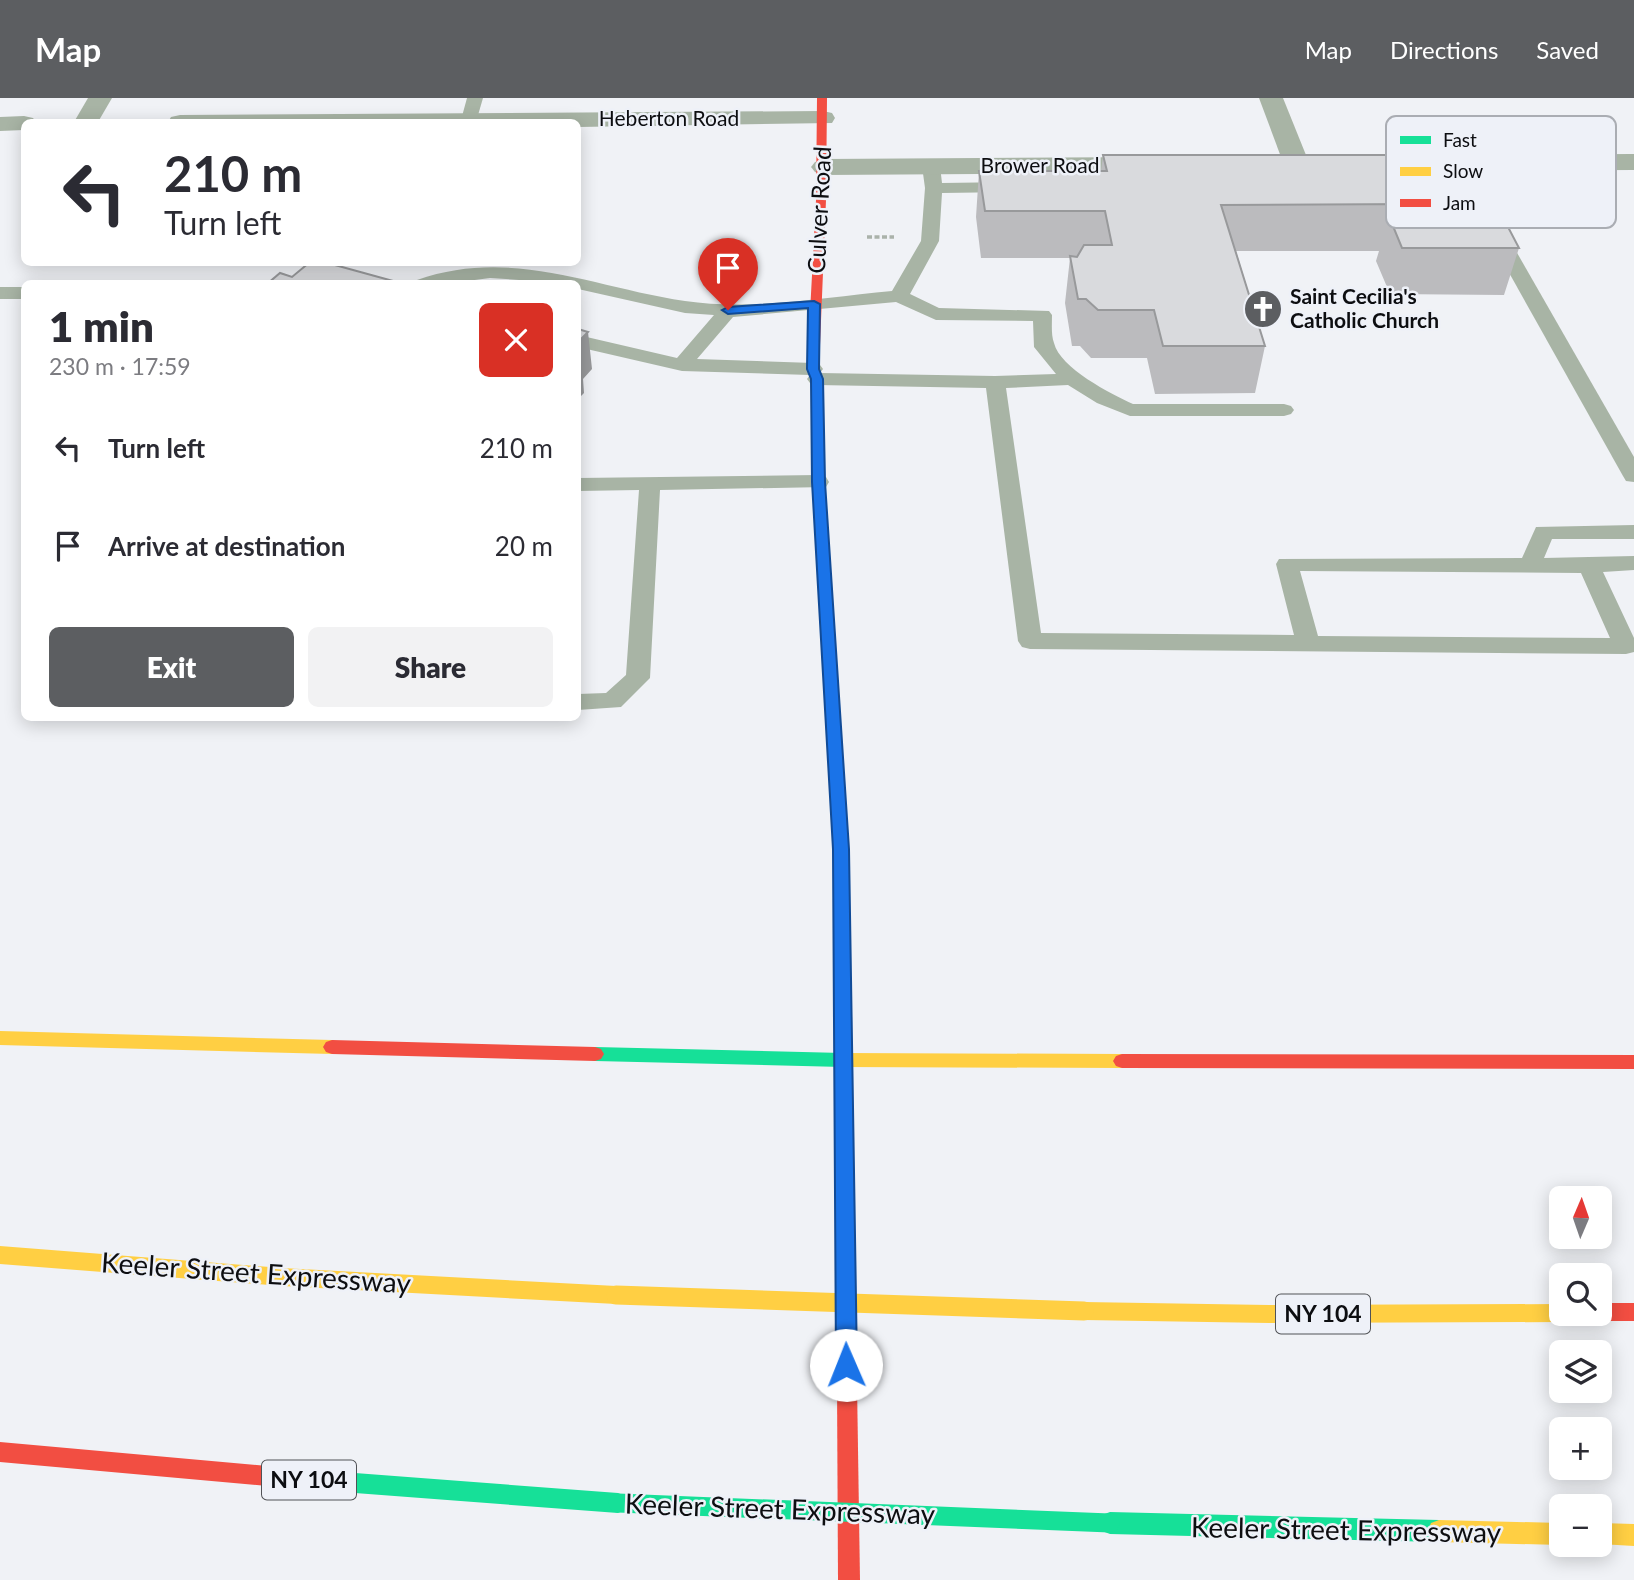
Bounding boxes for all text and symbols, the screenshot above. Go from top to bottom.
text: Map [35,29,101,69]
text: Map [1305,35,1352,64]
text: Directions [1390,35,1498,64]
text: Saved [1536,35,1599,64]
street label: Heberton Road [599,105,739,130]
legend [1386,116,1616,228]
text: Fast [1443,128,1477,151]
text: 210 m [164,144,302,202]
street label: Culver Road [801,146,836,274]
icon: left [49,147,140,238]
street label: Brower Road [981,152,1099,177]
text: Slow [1443,159,1483,182]
text: Jam [1443,191,1476,214]
text: Turn left [164,203,281,242]
pin [698,238,758,310]
icon: arrive [709,249,747,287]
place label: Saint Cecilia's Catholic Church [1290,283,1439,332]
church icon: Saint Cecilia's Catholic Church [1242,288,1284,330]
text: 1 min [49,301,154,351]
button: close [479,303,553,377]
text: 230 m · 17:59 [49,352,191,380]
icon: left [49,429,87,467]
text: Turn left [108,432,205,464]
text: 210 m [480,432,553,464]
icon: arrive [49,527,87,565]
text: Arrive at destination [108,530,345,562]
text: 20 m [495,530,553,562]
button: Exit [49,627,294,707]
button: Share [308,627,553,707]
north arrow [1549,1186,1612,1250]
map controls [1549,1186,1612,1557]
street label: Keeler Street Expressway [100,1244,413,1300]
button: search [1549,1263,1612,1326]
road number: NY 104 [1276,1294,1370,1334]
position arrow [809,1328,883,1402]
button: layers [1549,1340,1612,1403]
button: + [1549,1417,1612,1480]
road number: NY 104 [262,1460,356,1499]
street label: Keeler Street Expressway [624,1486,936,1530]
button: − [1549,1494,1612,1557]
street label: Keeler Street Expressway [1191,1509,1502,1549]

